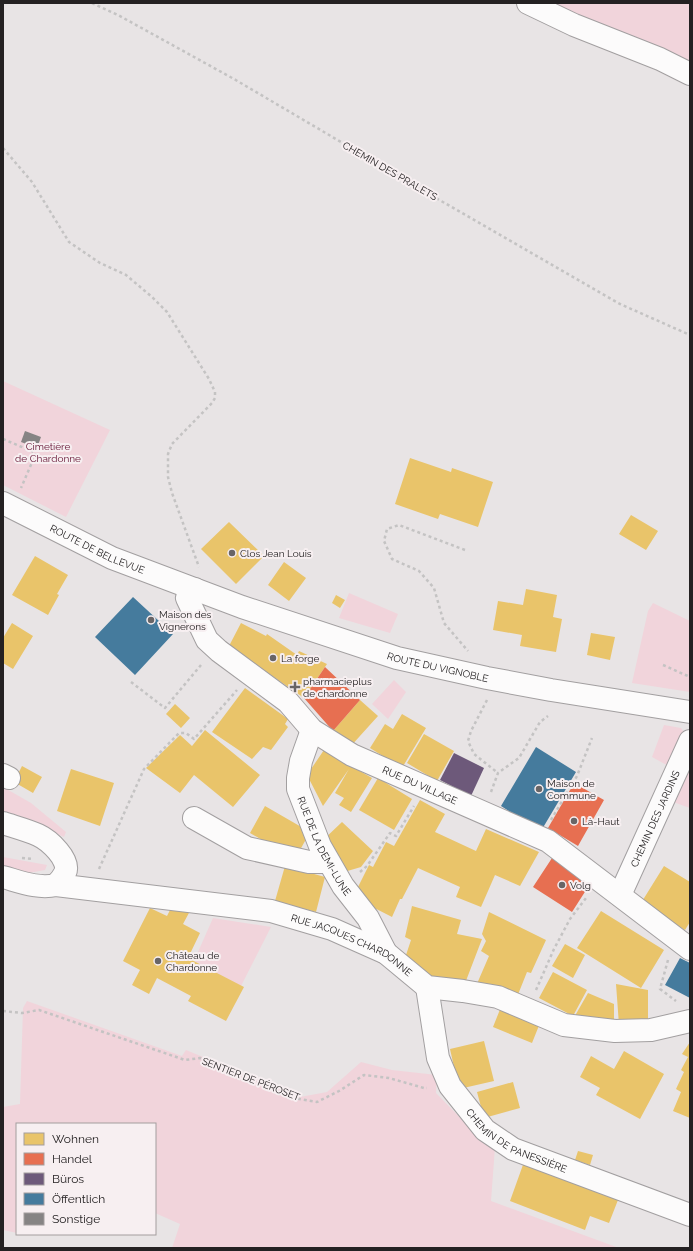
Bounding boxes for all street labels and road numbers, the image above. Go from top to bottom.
street label: CHEMIN DES PRALETS [341,139,439,203]
street label: ROUTE DE BELLEVUE [48,522,146,575]
street label: ROUTE DU VIGNOBLE [386,650,490,684]
street label: RUE DU VILLAGE [381,764,459,806]
street label: CHEMIN DES JARDINS [628,769,681,869]
street label: RUE DE LA DEMI-LUNE [296,795,354,897]
street label: RUE JACQUES CHARDONNE [290,912,415,978]
street label: SENTIER DE PÉROSET [200,1055,302,1103]
street label: CHEMIN DE PANESSIÈRE [464,1106,569,1174]

